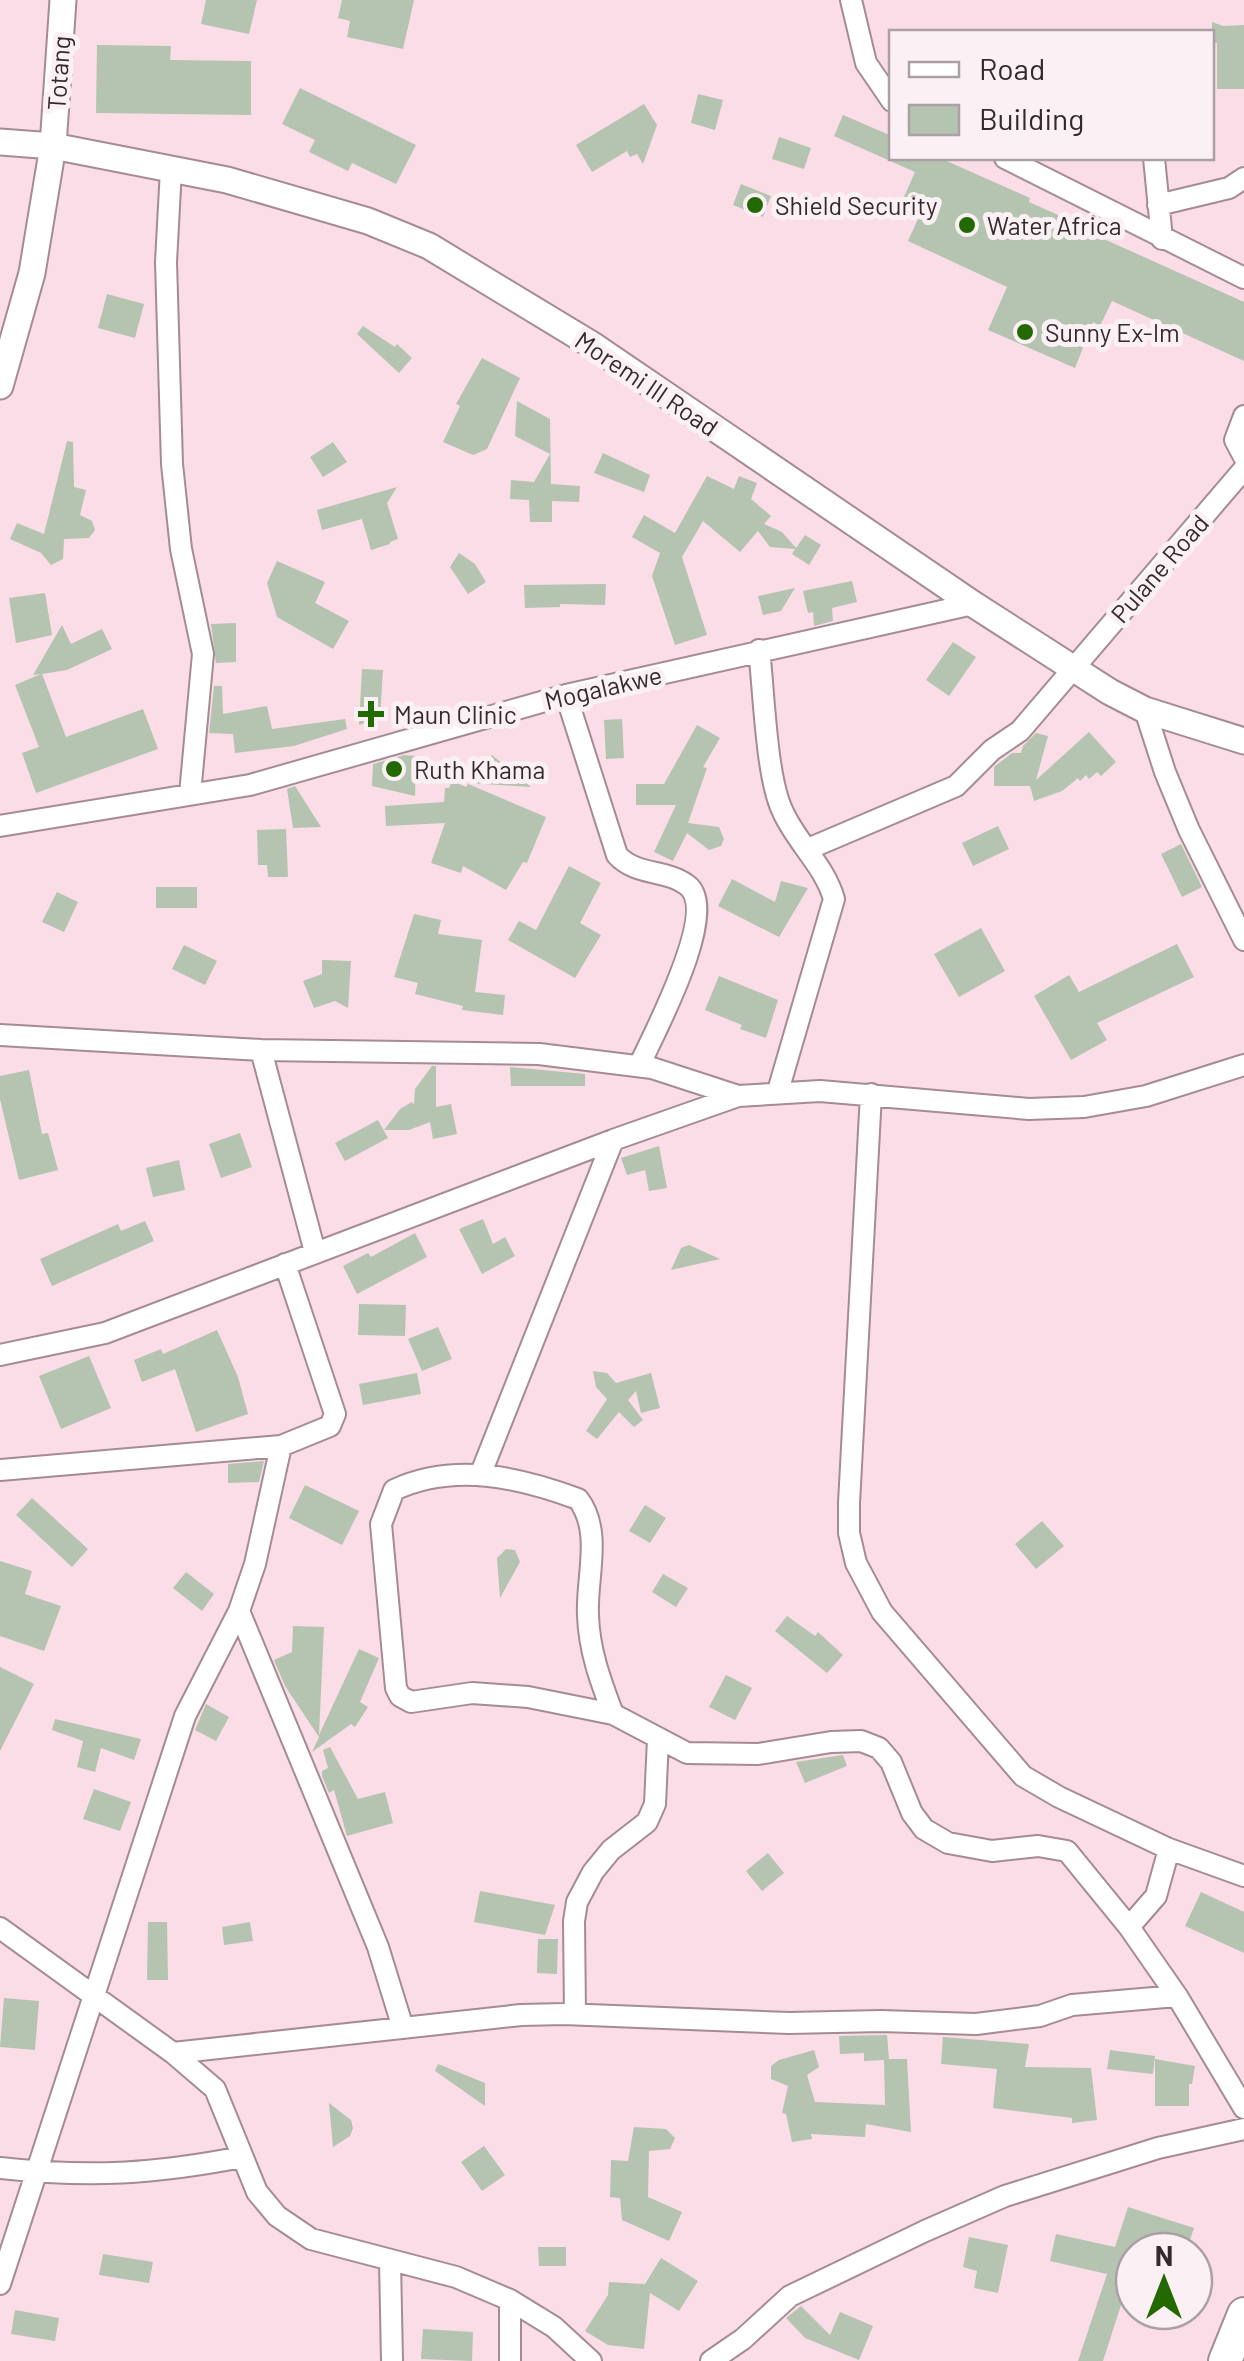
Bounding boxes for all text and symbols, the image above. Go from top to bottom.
legend [889,30,1214,160]
street label: Totang [40,35,76,111]
text: Road [979,50,1045,86]
text: Building [979,100,1084,136]
place label: Shield Security [775,190,938,220]
marker: Shield Security [744,194,766,216]
place label: Water Africa [987,210,1122,240]
marker: Water Africa [956,214,978,236]
place label: Sunny Ex-Im [1045,317,1180,347]
marker: Sunny Ex-Im [1014,321,1036,343]
street label: Moremi III Road [570,324,724,442]
street label: Pulane Road [1104,508,1214,628]
street label: Mogalakwe [541,659,665,715]
place label: Maun Clinic [394,699,517,729]
marker: Maun Clinic [358,701,384,727]
place label: Ruth Khama [414,754,545,784]
marker: Ruth Khama [383,758,405,780]
north arrow [1114,2231,1214,2331]
text: N [1155,2238,1173,2272]

